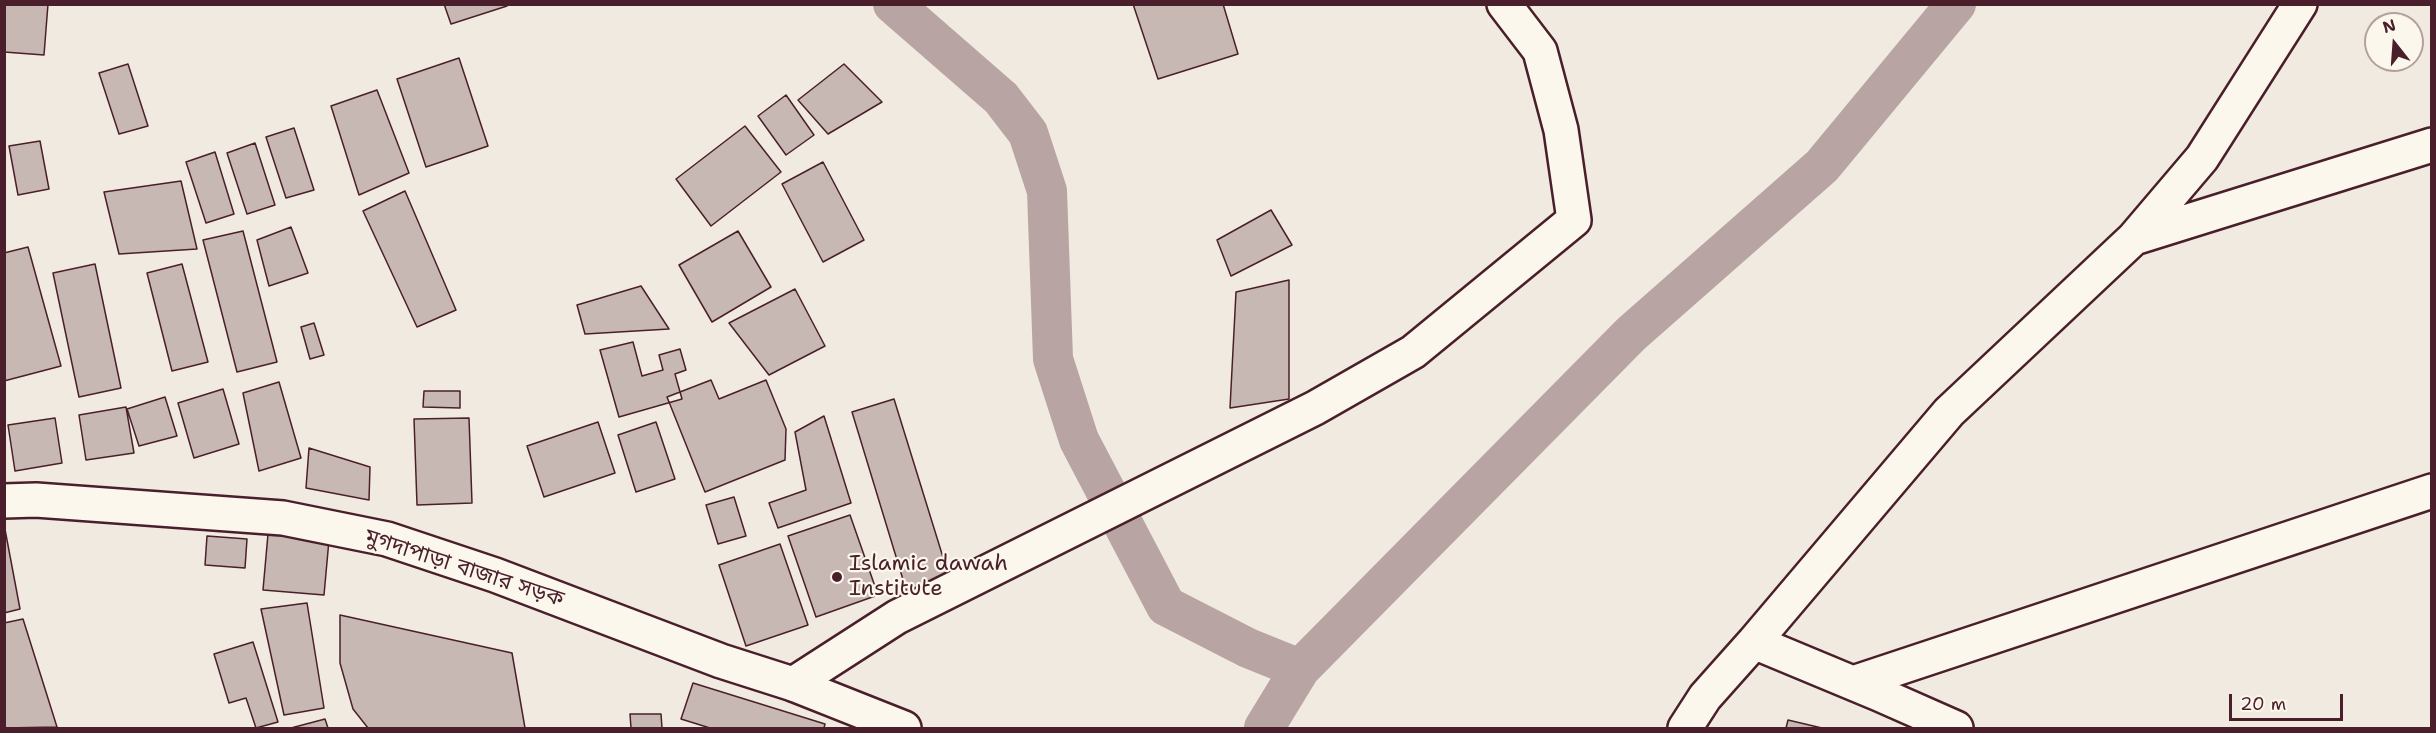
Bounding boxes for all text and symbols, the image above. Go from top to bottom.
north arrow [2364,12,2424,72]
text: N [2380,14,2398,38]
street label: মুগদাপাড়া বাজার সড়ক [361,524,567,614]
place label: Islamic dawah Institute [849,551,1008,602]
marker: Islamic dawah Institute [830,570,844,584]
scale bar [2232,682,2346,720]
text: 20 m [2240,692,2286,716]

